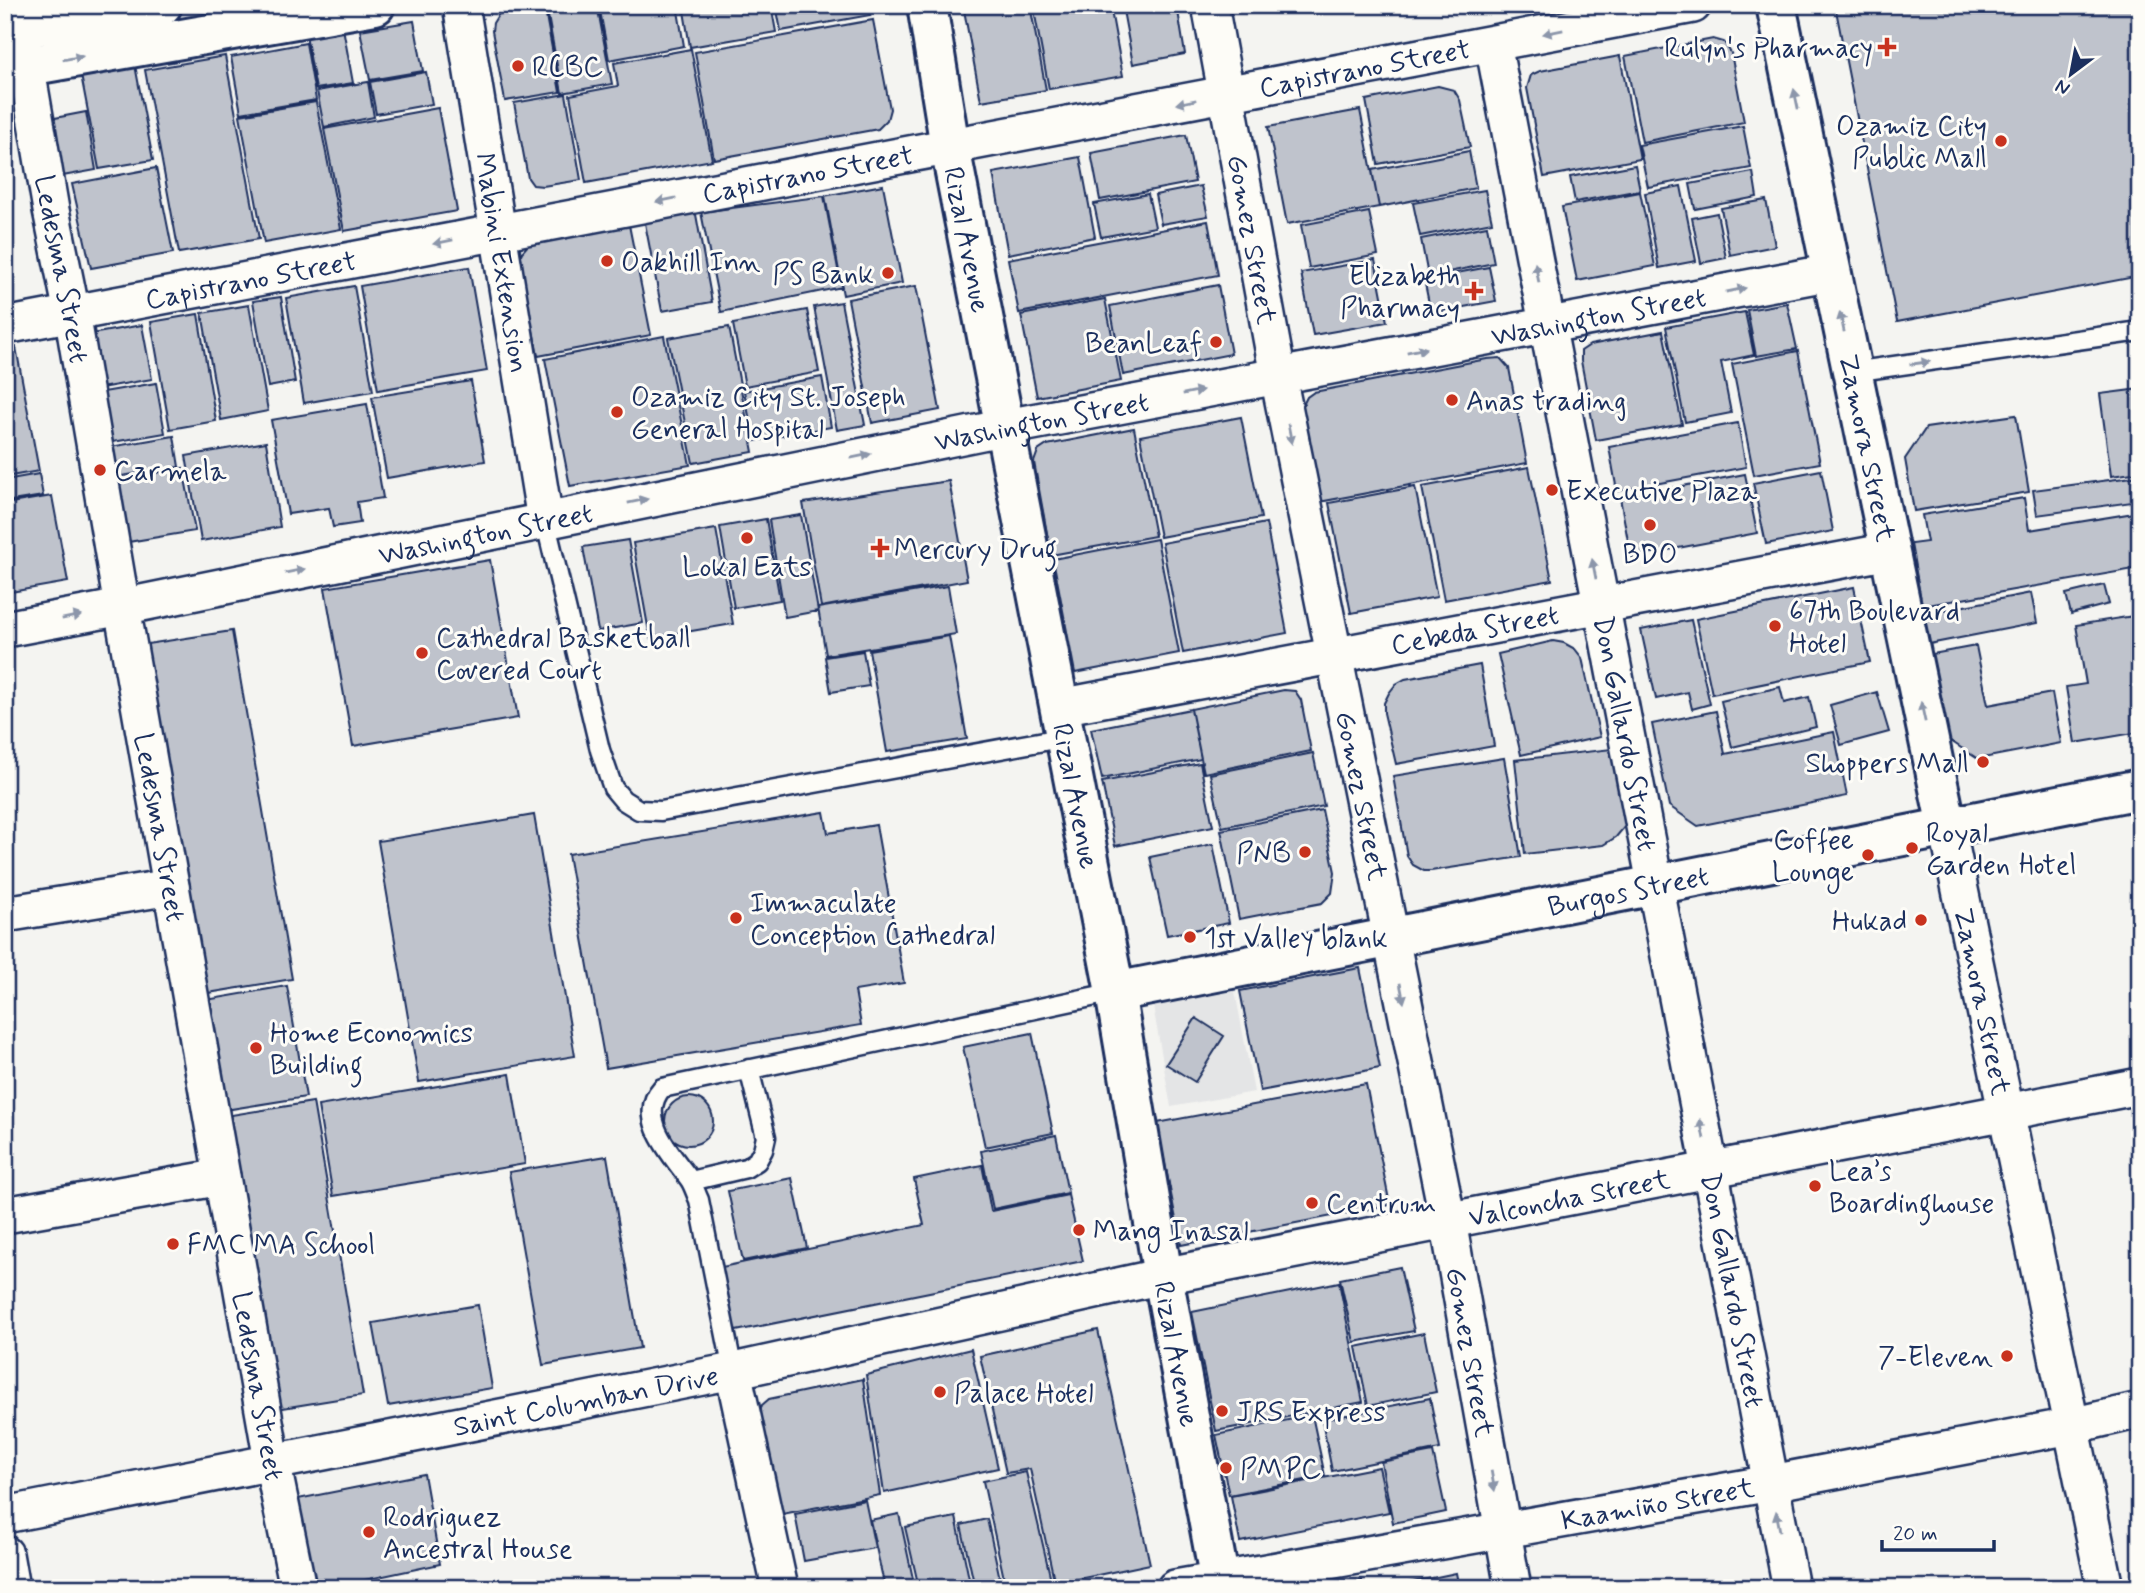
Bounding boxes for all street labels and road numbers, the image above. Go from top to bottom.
street label: Capistrano Street [1256,32,1474,108]
street label: Capistrano Street [699,138,917,214]
street label: Mabini Extension [464,150,537,376]
street label: Gomez Street [1217,152,1284,328]
street label: Rizal Avenue [933,164,998,316]
street label: Ledesma Street [24,172,96,366]
street label: Capistrano Street [142,244,360,320]
street label: Washington Street [1489,280,1709,357]
street label: Zamora Street [1828,351,1903,546]
street label: Washington Street [931,385,1152,462]
street label: Washington Street [376,496,596,575]
street label: Cebeda Street [1388,598,1562,665]
street label: Don Gallardo Street [1583,613,1664,854]
street label: Gomez Street [1325,708,1395,884]
street label: Rizal Avenue [1042,720,1107,872]
street label: Ledesma Street [124,731,193,925]
street label: Burgos Street [1545,859,1712,927]
street label: Zamora Street [1943,905,2018,1099]
street label: Valconcha Street [1466,1162,1674,1237]
street label: Don Gallardo Street [1690,1170,1772,1411]
street label: Gomez Street [1436,1264,1502,1441]
street label: Rizal Avenue [1143,1278,1207,1430]
street label: Ledesma Street [222,1289,291,1484]
street label: Saint Columban Drive [450,1358,722,1447]
street label: Kaamiño Street [1559,1470,1758,1541]

